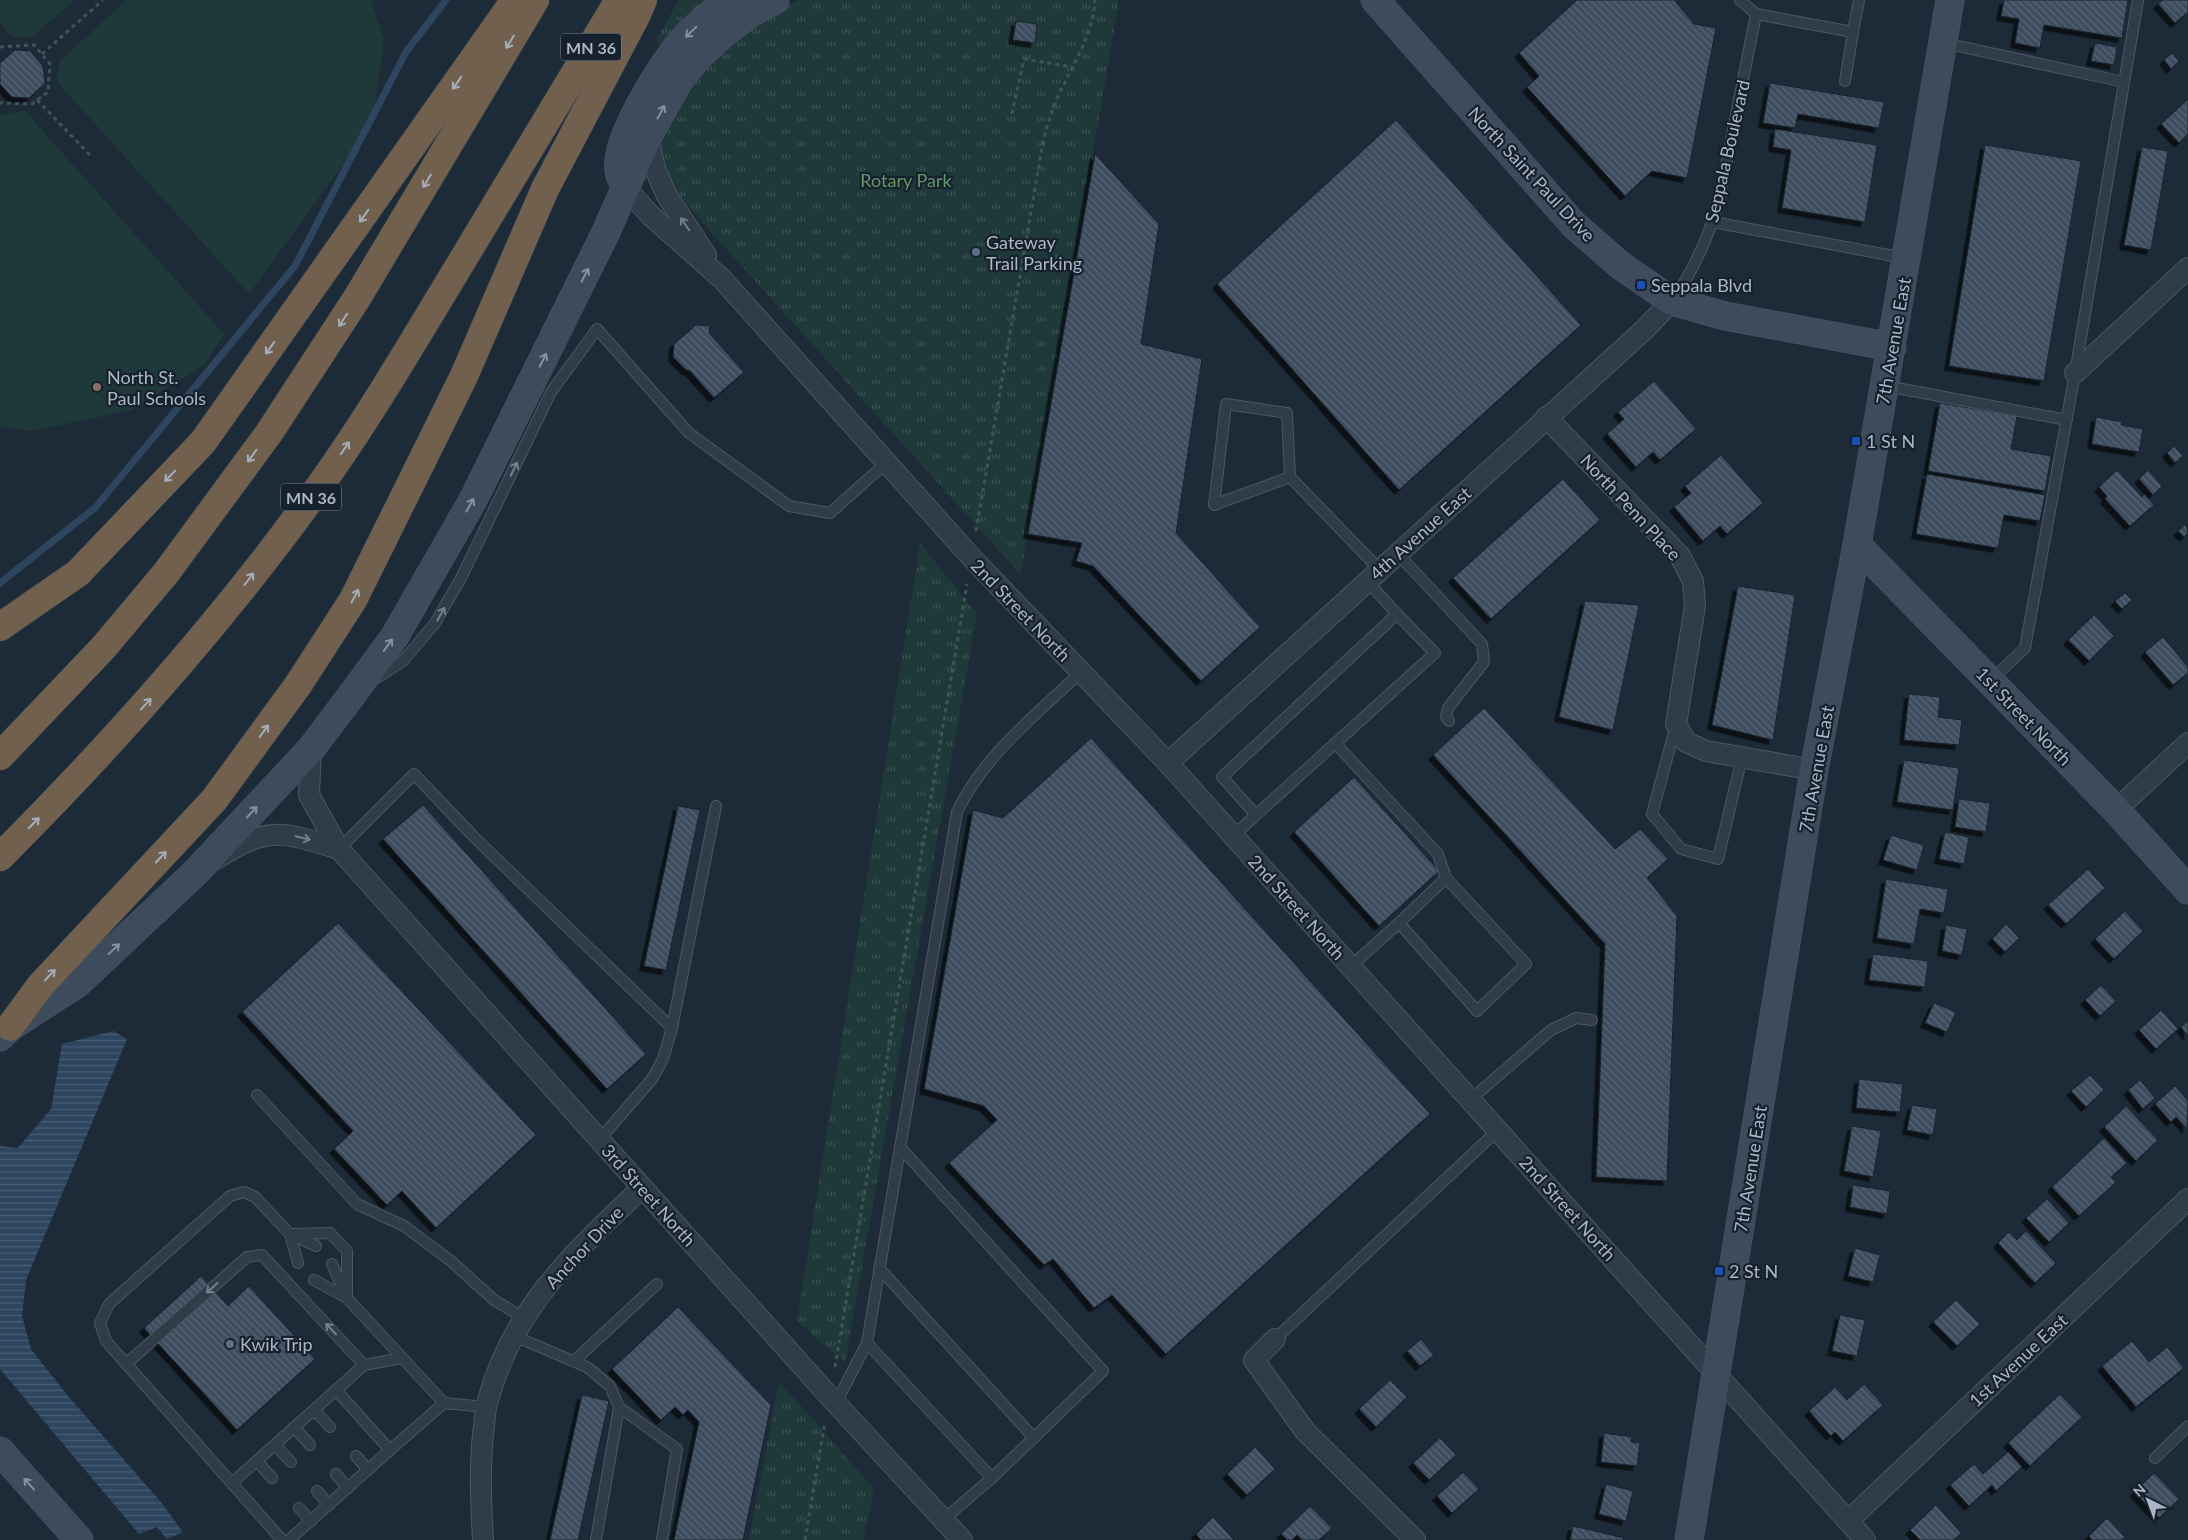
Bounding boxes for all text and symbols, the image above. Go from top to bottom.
one-way arrow [685,26,698,38]
one-way arrow [504,34,514,48]
road number: MN 36 [561,34,621,61]
one-way arrow [452,76,462,90]
street label: Seppala Boulevard [1700,78,1754,224]
street label: North Saint Paul Drive [1464,102,1600,246]
one-way arrow [656,104,666,119]
park label: Rotary Park [860,169,953,191]
one-way arrow [421,174,431,188]
one-way arrow [359,208,369,222]
one-way arrow [680,218,690,232]
place label: Gateway Trail Parking [986,231,1082,274]
marker: Gateway Trail Parking [970,246,982,258]
one-way arrow [580,268,590,283]
place label: Seppala Blvd [1651,274,1752,296]
street label: 7th Avenue East [1871,275,1915,406]
marker: Seppala Blvd [1635,279,1647,291]
one-way arrow [337,313,347,327]
one-way arrow [265,341,275,355]
one-way arrow [539,353,548,368]
place label: North St. Paul Schools [107,366,206,409]
marker: North St. Paul Schools [91,381,103,393]
place label: 1 St N [1866,430,1915,452]
marker: 1 St N [1850,435,1862,447]
one-way arrow [340,441,350,455]
one-way arrow [247,449,258,462]
street label: North Penn Place [1576,449,1686,565]
one-way arrow [509,461,519,476]
one-way arrow [164,470,176,483]
street label: 4th Avenue East [1365,481,1476,584]
road number: MN 36 [281,484,341,511]
one-way arrow [465,499,475,513]
street label: 2nd Street North [967,554,1075,666]
one-way arrow [244,573,255,586]
one-way arrow [350,589,360,604]
one-way arrow [436,606,446,621]
one-way arrow [383,639,393,653]
street label: 1st Street North [1972,662,2076,770]
one-way arrow [140,698,152,711]
street label: 7th Avenue East [1794,703,1838,834]
one-way arrow [259,724,269,738]
one-way arrow [246,806,258,818]
one-way arrow [28,817,40,829]
one-way arrow [295,834,311,843]
one-way arrow [155,850,167,863]
street label: 2nd Street North [1244,850,1350,964]
one-way arrow [107,943,120,955]
one-way arrow [44,969,56,982]
street label: 7th Avenue East [1729,1103,1771,1234]
street label: 3rd Street North [597,1139,701,1251]
street label: 2nd Street North [1515,1151,1621,1265]
street label: Anchor Drive [540,1201,628,1293]
place label: 2 St N [1729,1260,1778,1282]
marker: 2 St N [1713,1265,1725,1277]
one-way arrow [206,1282,219,1294]
street label: 1st Avenue East [1964,1308,2072,1411]
one-way arrow [325,1323,337,1335]
place label: Kwik Trip [240,1333,313,1355]
marker: Kwik Trip [224,1338,236,1350]
north arrow [2123,1475,2173,1525]
one-way arrow [24,1478,35,1491]
text: N [2129,1480,2149,1500]

